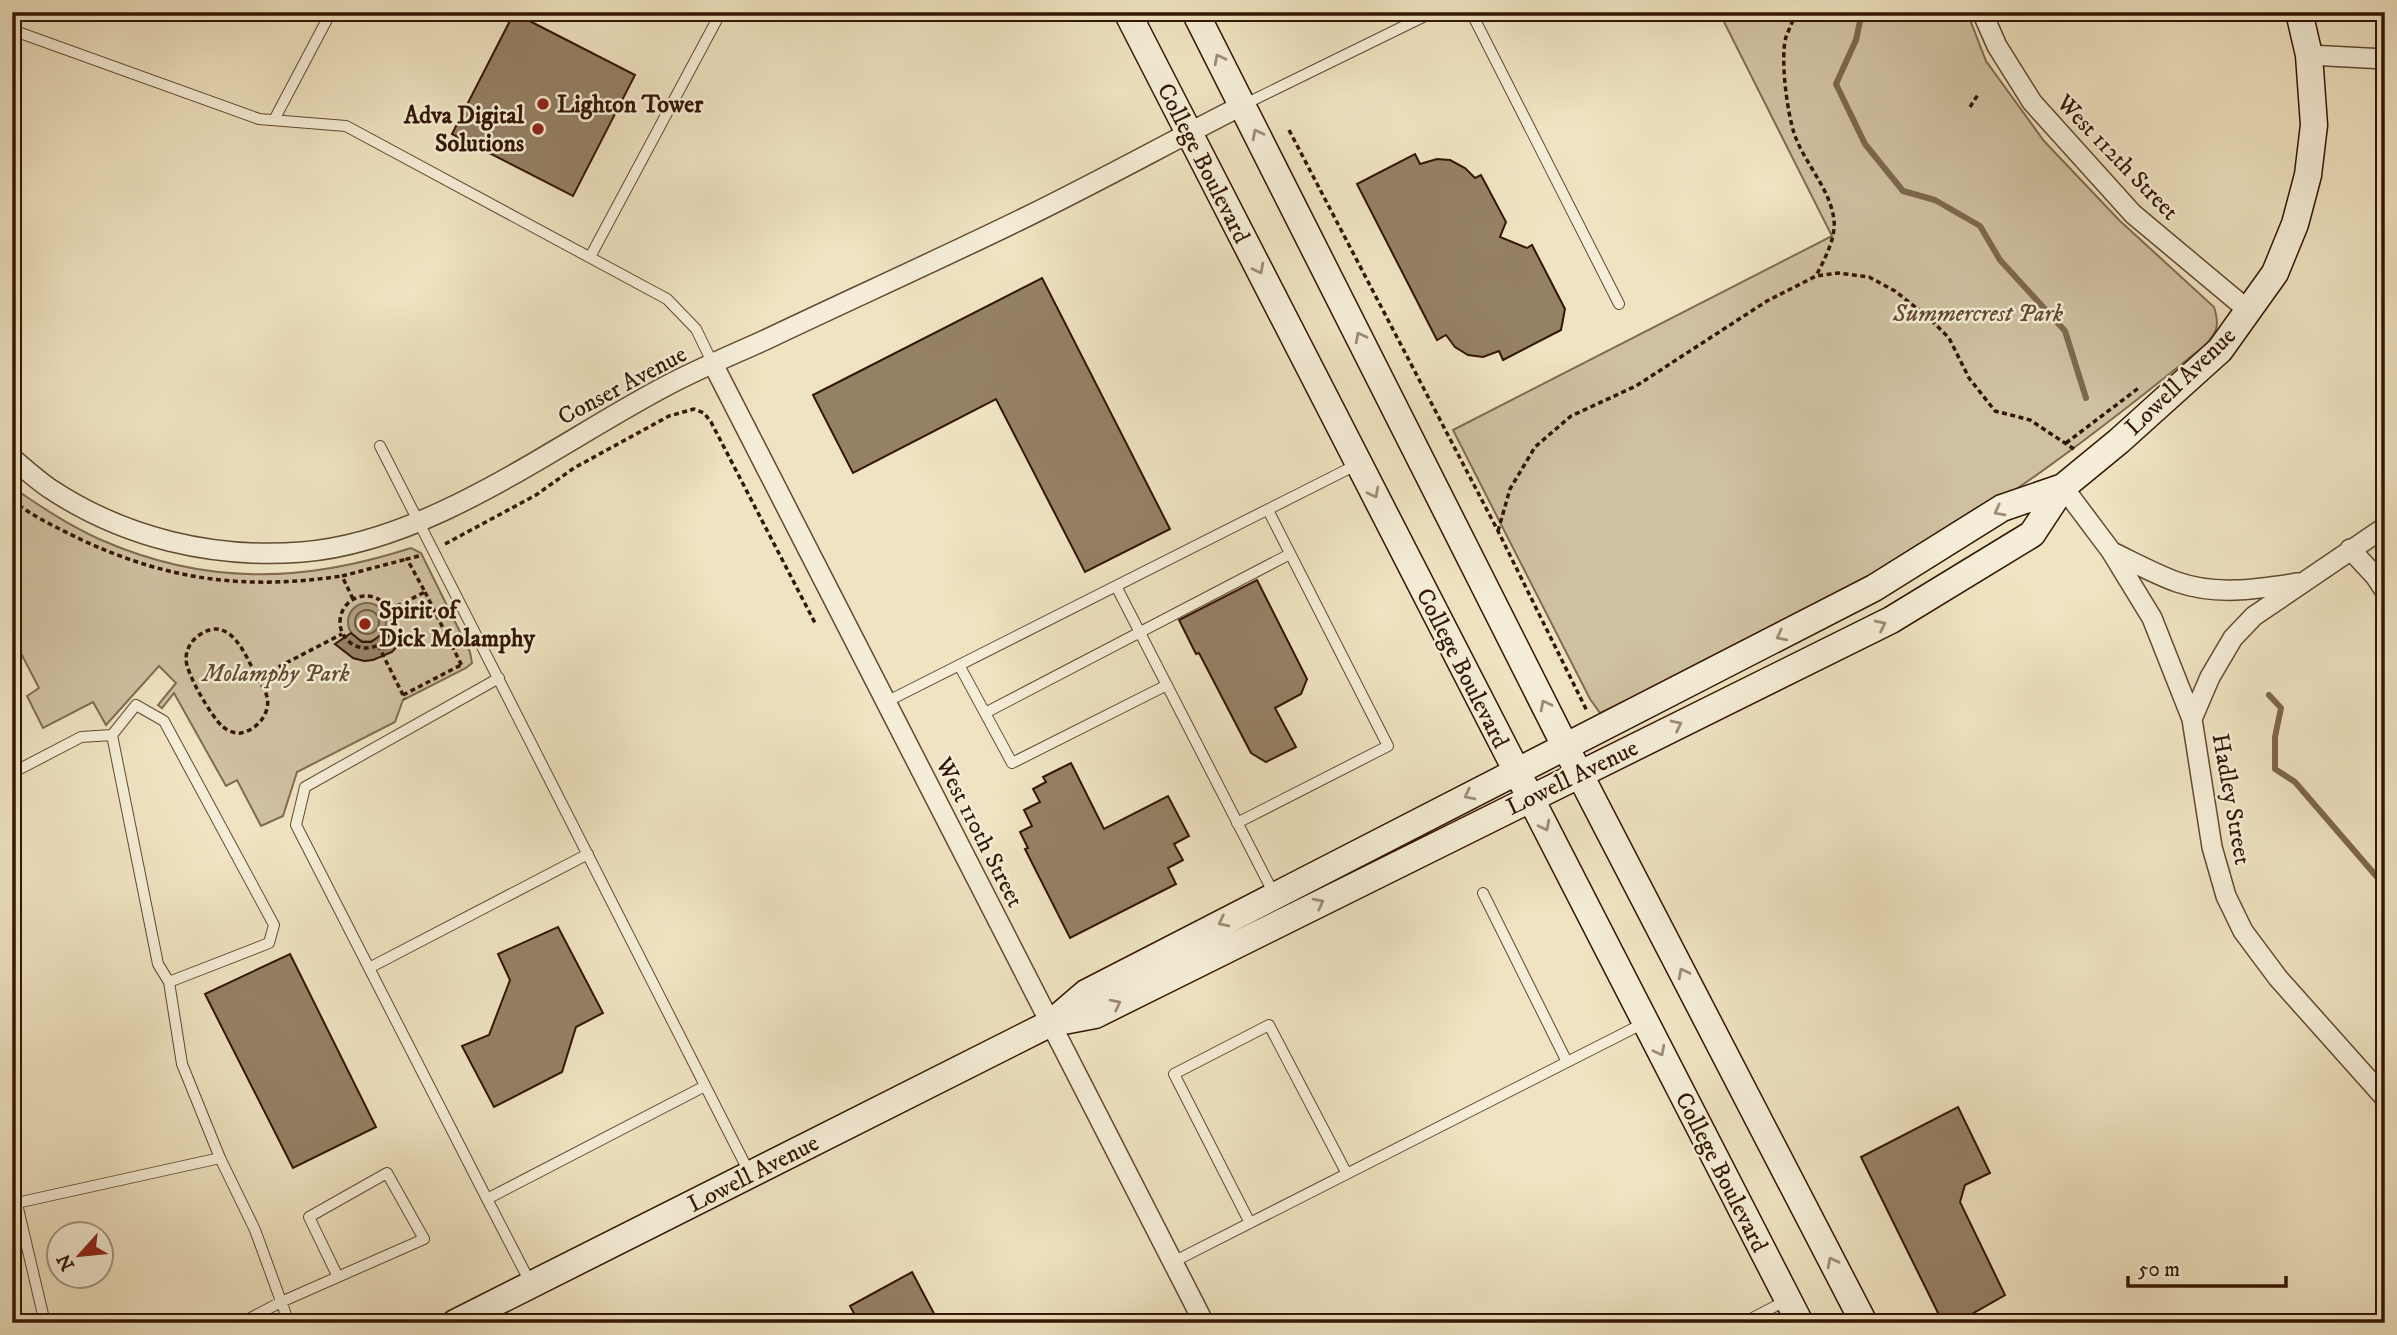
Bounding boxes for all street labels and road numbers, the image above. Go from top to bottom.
street label: College Boulevard [1150,78,1256,249]
street label: West 112th Street [2049,88,2185,227]
street label: Lowell Avenue [2119,321,2243,442]
street label: Conser Avenue [553,339,692,432]
street label: College Boulevard [1409,583,1515,754]
street label: Hadley Street [2205,731,2257,867]
street label: Lowell Avenue [1502,733,1643,823]
street label: West 110th Street [928,752,1030,913]
street label: College Boulevard [1668,1087,1774,1258]
street label: Lowell Avenue [683,1128,824,1220]

